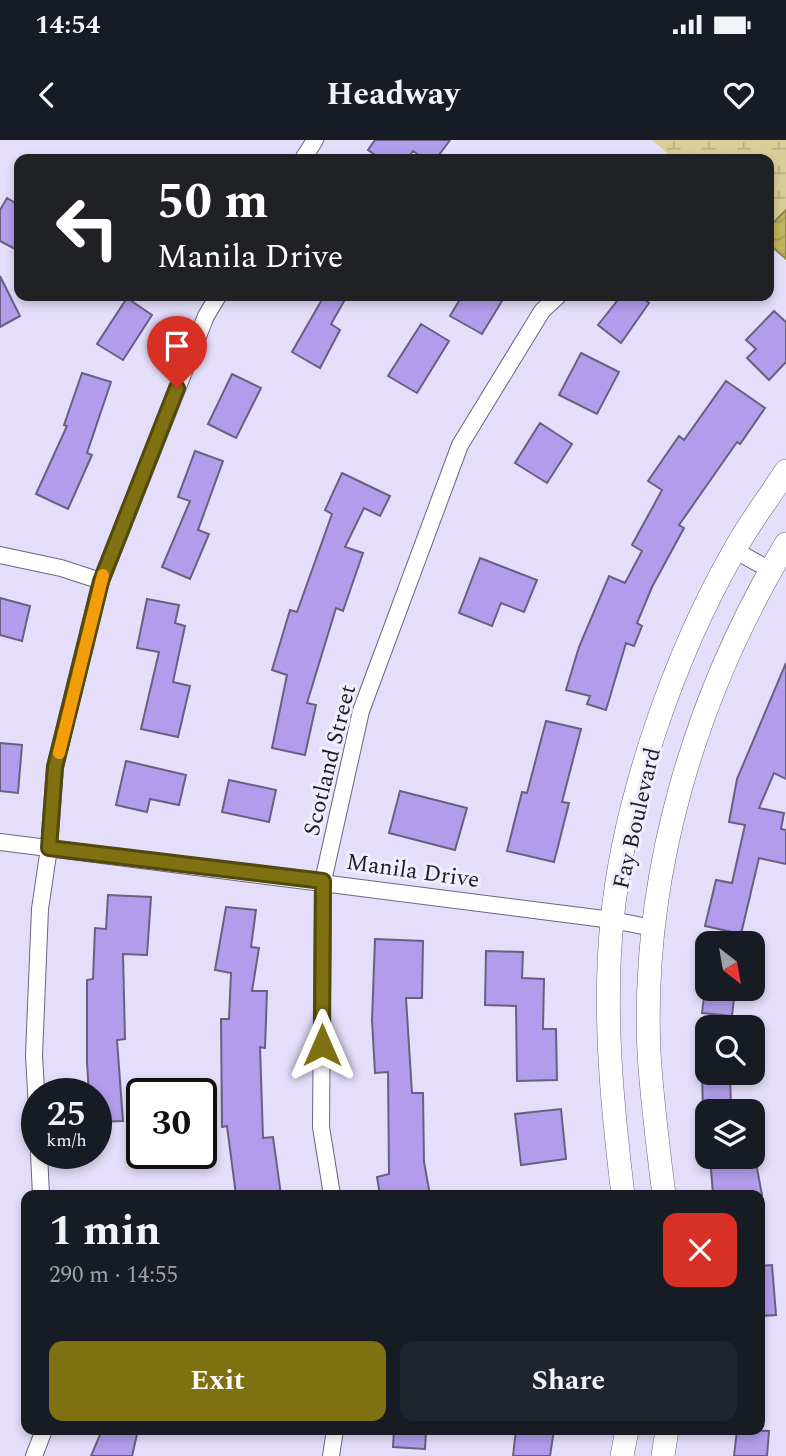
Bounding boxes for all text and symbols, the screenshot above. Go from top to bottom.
text: 14:54 [35,5,100,45]
text: Headway [327,70,459,119]
icon: back [28,76,66,114]
icon: heart [720,76,758,114]
text: 50 m [157,165,268,240]
icon: left [42,182,133,273]
text: Manila Drive [157,233,343,282]
pin [147,316,207,388]
icon: arrive [158,327,196,365]
street label: Scotland Street [295,681,366,840]
street label: Fay Boulevard [604,744,671,893]
street label: Manila Drive [344,845,482,898]
north arrow [695,931,765,1001]
map controls [695,931,765,1169]
position arrow [285,1008,359,1082]
button: search [695,1015,765,1085]
speed limit sign: 30 [126,1078,217,1169]
text: 25 [47,1088,86,1141]
button: layers [695,1099,765,1169]
text: km/h [46,1127,87,1154]
text: 1 min [49,1200,161,1263]
button: close [663,1213,737,1287]
text: 290 m · 14:55 [49,1258,178,1293]
button: Exit [49,1341,386,1421]
button: Share [400,1341,737,1421]

